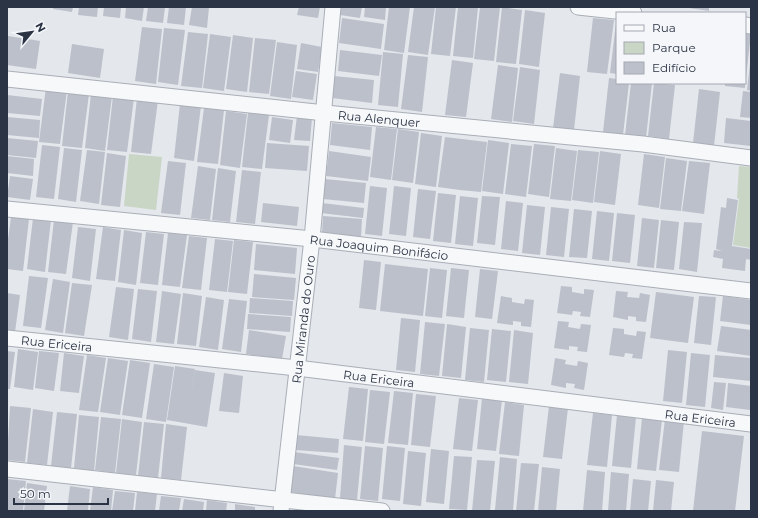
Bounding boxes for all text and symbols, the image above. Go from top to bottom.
north arrow [12,12,52,52]
legend [616,12,746,84]
text: N [32,20,49,34]
text: Rua [652,20,676,35]
text: Parque [652,40,696,55]
text: Edifício [652,60,696,75]
street label: Rua Alenquer [337,107,421,130]
street label: Rua Joaquim Bonifácio [309,231,449,263]
street label: Rua Miranda do Ouro [288,254,318,384]
street label: Rua Ericeira [20,332,93,354]
street label: Rua Ericeira [342,366,415,390]
street label: Rua Ericeira [664,406,737,430]
scale bar [14,480,108,506]
text: 50 m [20,486,51,501]

